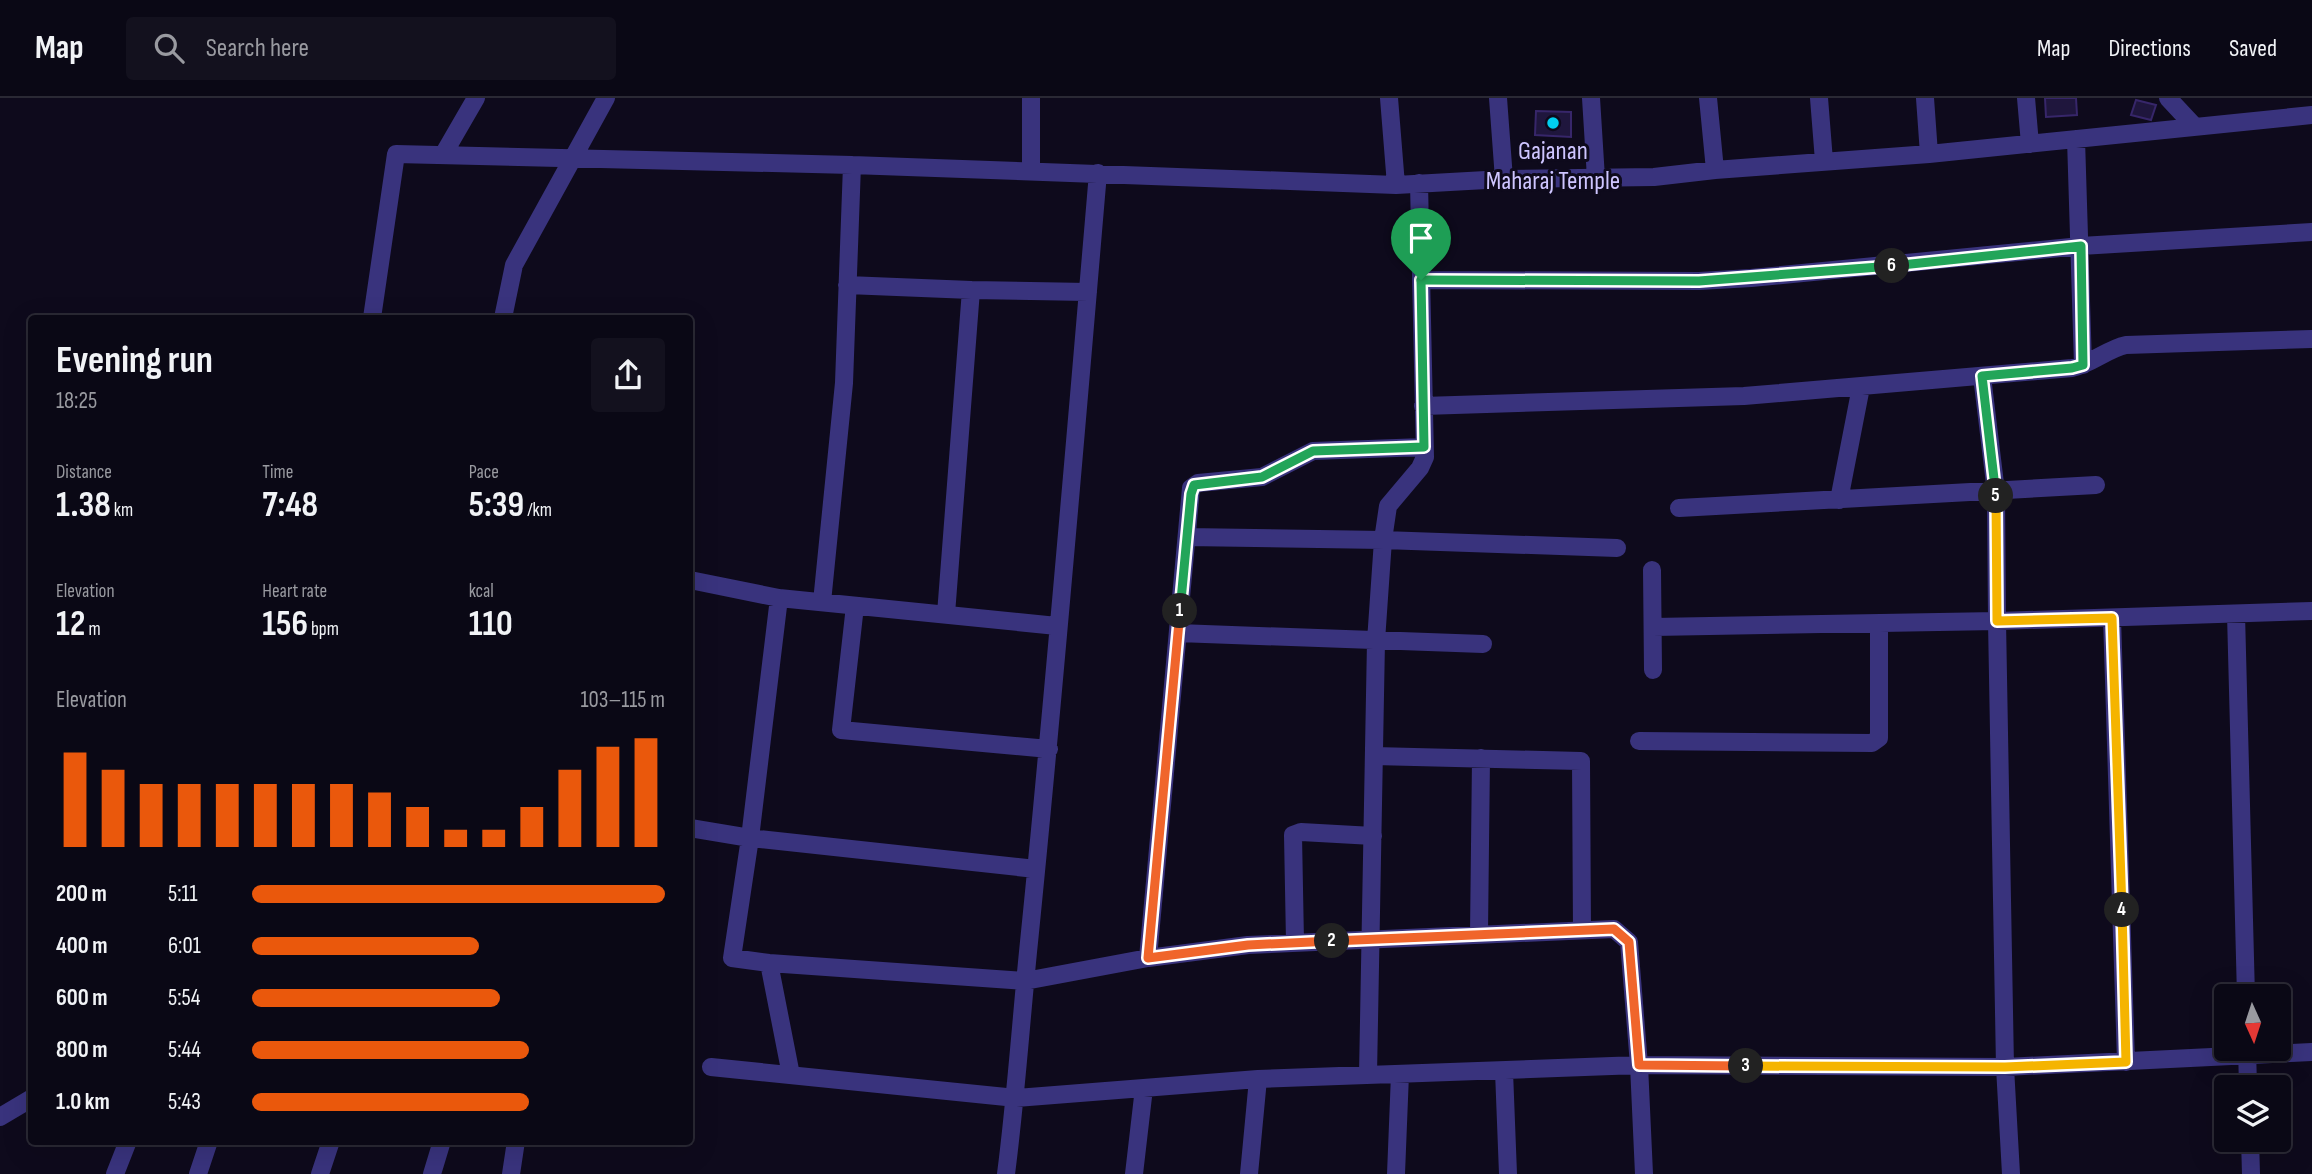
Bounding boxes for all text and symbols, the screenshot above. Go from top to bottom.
search box [126,17,616,80]
text: Map [35,28,84,68]
icon: search [150,29,188,67]
text: Search here [206,33,309,64]
text: Map [2037,34,2070,63]
text: Directions [2108,34,2191,63]
text: Saved [2229,34,2277,63]
marker: Gajanan Maharaj Temple [1545,115,1561,131]
place label: Gajanan Maharaj Temple [1486,136,1620,197]
pin [1391,208,1451,280]
icon: arrive [1402,219,1440,257]
pin: 6 [1874,248,1910,284]
text: 6 [1887,254,1896,277]
text: Evening run [56,338,213,383]
button: share [591,338,665,412]
text: 18:25 [56,387,97,415]
text: Distance [56,461,112,484]
text: Time [262,461,293,484]
text: Pace [469,461,499,484]
pin: 5 [1979,478,2014,514]
text: 1.38 [56,484,111,527]
text: 7:48 [262,484,318,527]
text: 5:39 [469,484,524,527]
text: 5 [1991,484,2000,507]
text: km [111,499,133,522]
text: /km [524,499,552,522]
text: Elevation [56,580,115,603]
text: Heart rate [262,580,327,603]
text: kcal [469,580,494,603]
pin: 1 [1162,594,1198,628]
text: 1 [1176,599,1183,622]
text: 12 [56,603,85,646]
text: 156 [262,603,308,646]
text: 110 [469,603,513,646]
text: m [85,618,101,641]
text: bpm [308,618,339,641]
text: Elevation [56,686,127,714]
text: 103–115 m [580,686,665,714]
text: 200 m [56,880,107,908]
text: 5:11 [168,880,198,908]
pin: 4 [2104,892,2140,928]
text: 4 [2117,898,2126,921]
pin: 2 [1314,924,1350,958]
text: 2 [1327,929,1336,952]
text: 400 m [56,932,107,960]
text: 6:01 [168,932,201,960]
text: 600 m [56,984,108,1012]
text: 5:54 [168,984,200,1012]
north arrow [2214,984,2291,1060]
map controls [2214,984,2291,1152]
text: 800 m [56,1036,108,1064]
text: 5:44 [168,1036,201,1064]
pin: 3 [1728,1048,1764,1084]
text: 3 [1741,1054,1750,1077]
button: layers [2214,1075,2291,1152]
text: 1.0 km [56,1088,110,1116]
text: 5:43 [168,1088,201,1116]

